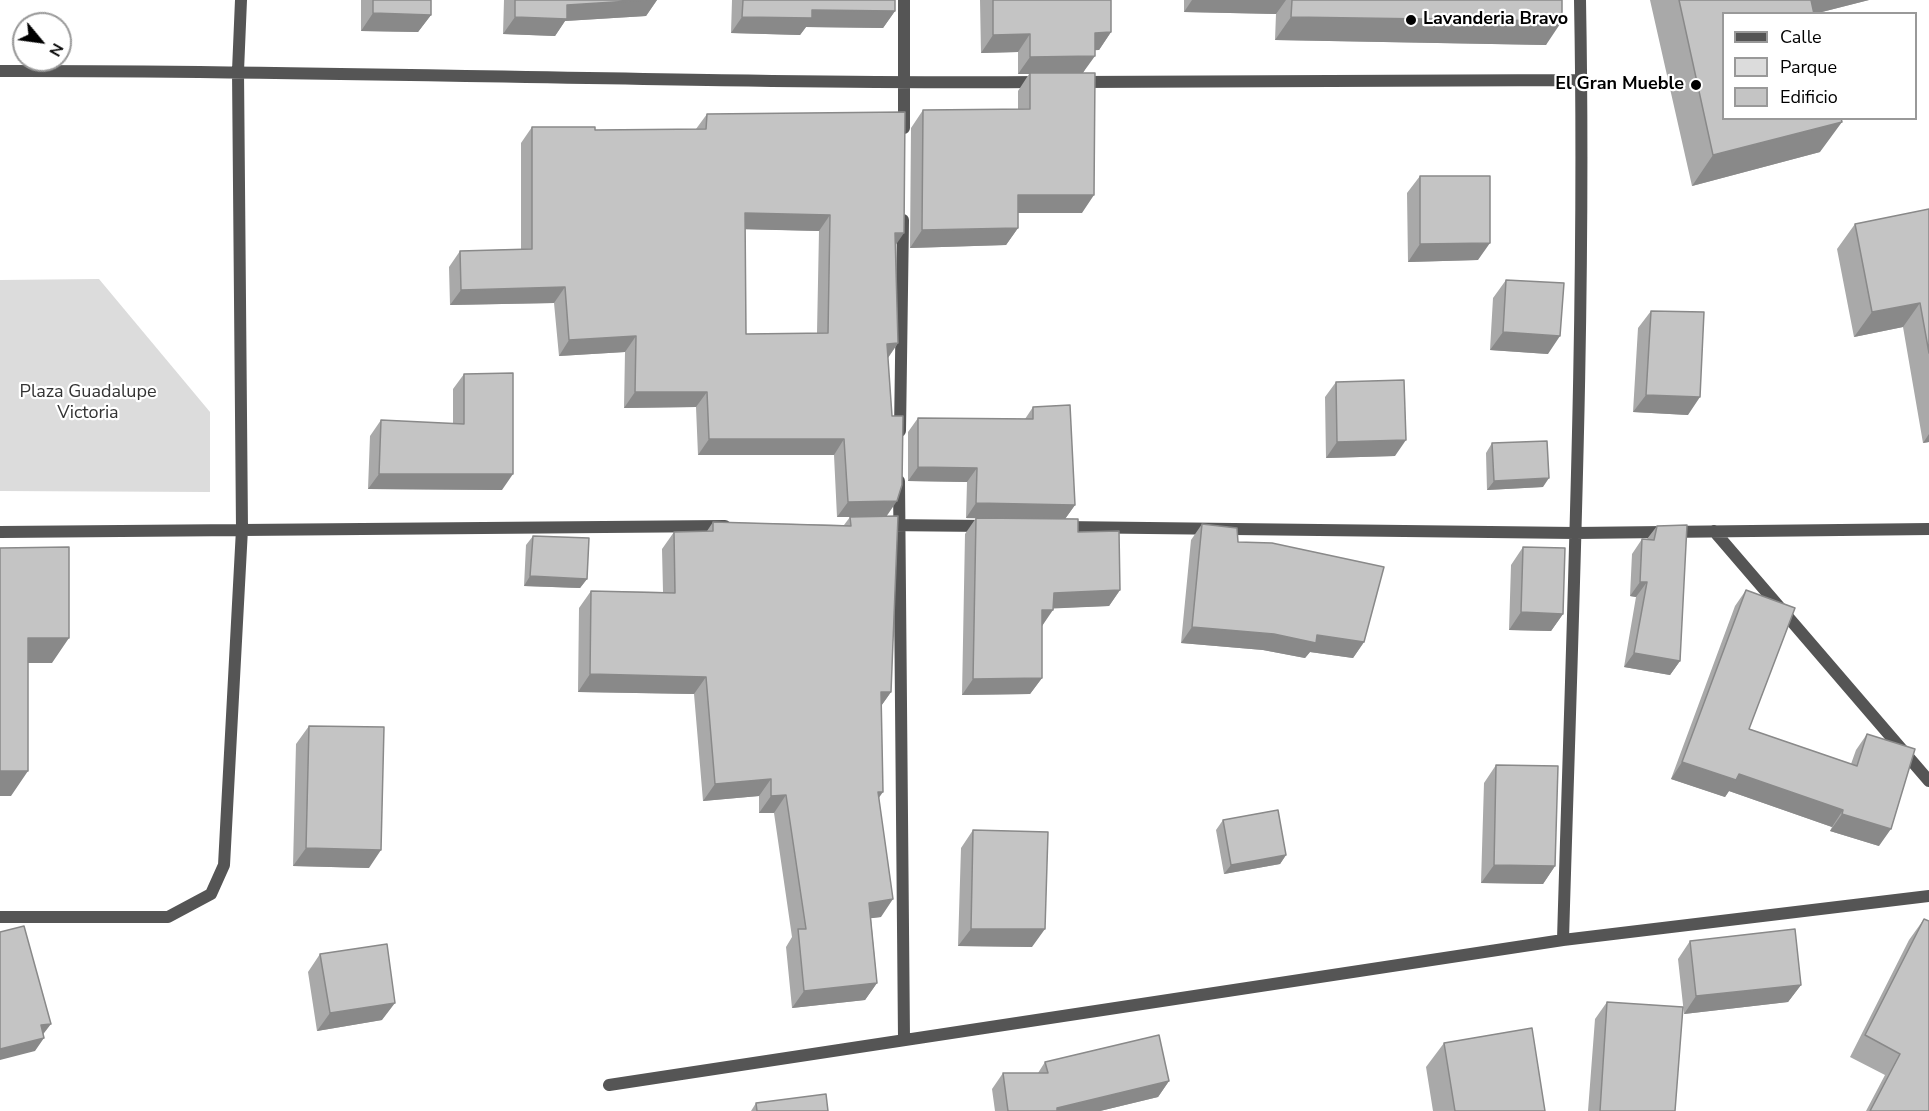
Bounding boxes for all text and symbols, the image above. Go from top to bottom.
place label: Lavanderia Bravo [1423,9,1568,31]
north arrow [12,12,72,72]
legend [1722,12,1917,120]
marker: Lavanderia Bravo [1404,13,1418,27]
text: Calle [1780,25,1822,49]
text: N [43,39,69,60]
text: Parque [1780,55,1837,79]
place label: El Gran Mueble [1555,74,1684,96]
marker: El Gran Mueble [1689,78,1703,92]
text: Edificio [1780,85,1838,109]
park label: Plaza Guadalupe Victoria [20,382,156,424]

